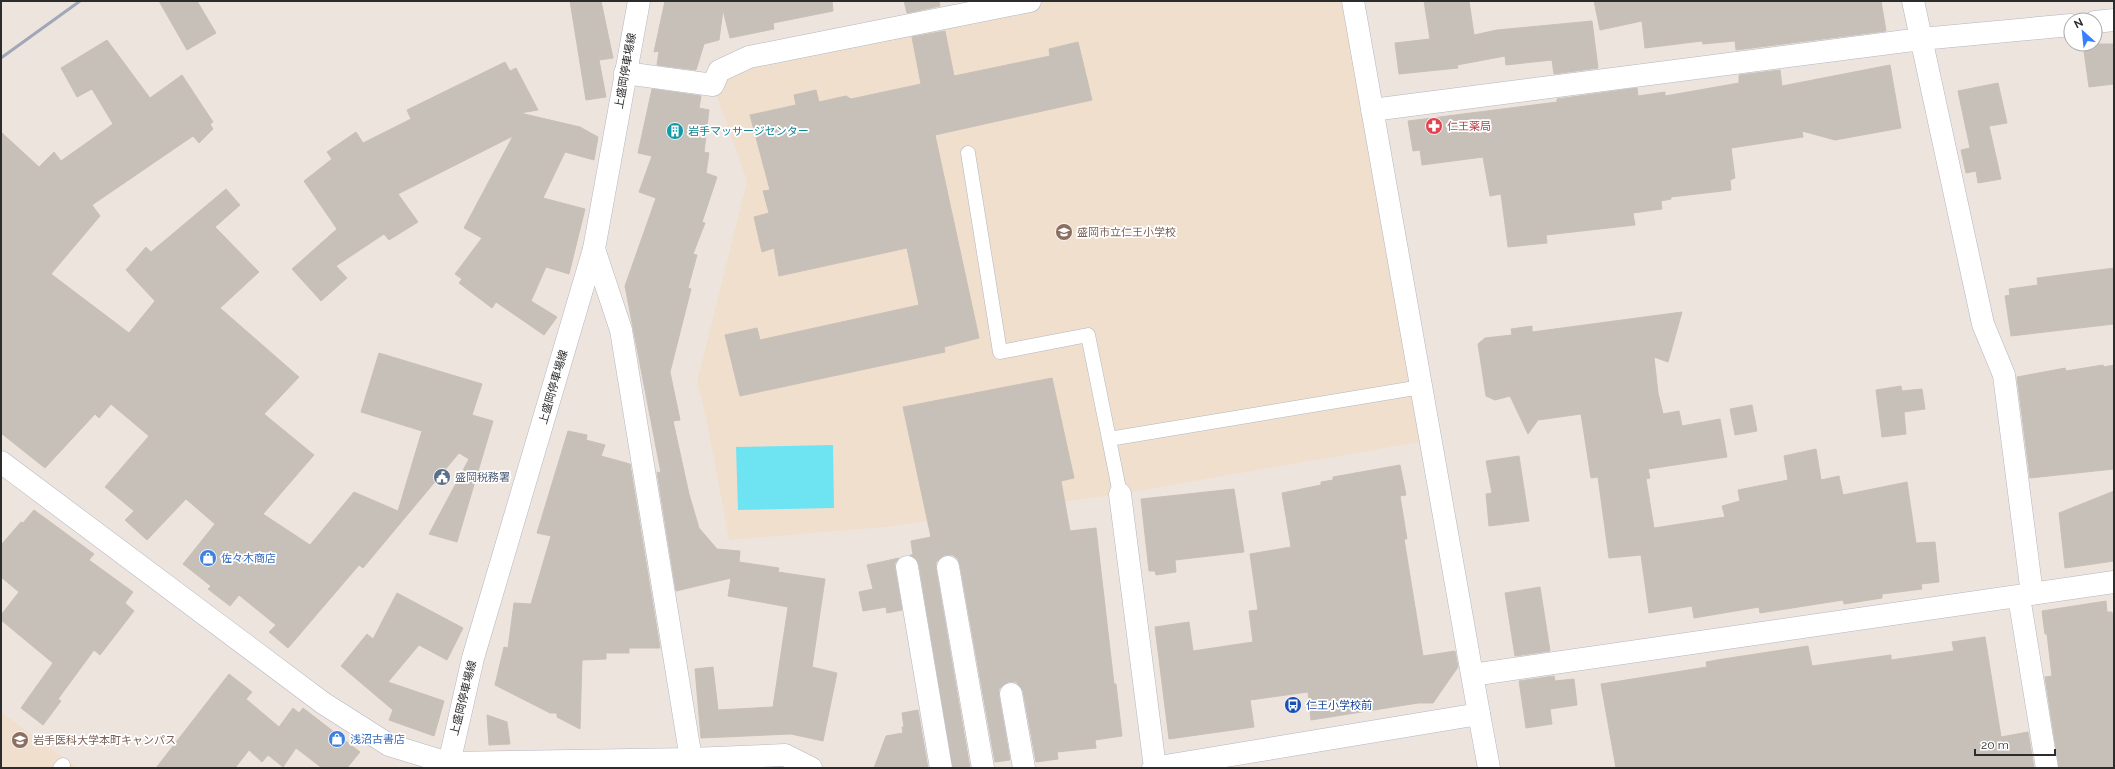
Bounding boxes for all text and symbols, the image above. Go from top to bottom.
north arrow [2063,12,2103,52]
text: N [2072,16,2085,31]
street label: 上盛岡停車場線 [612,32,639,110]
pharmacy icon: 仁王薬局 [1424,116,1444,136]
place label: 仁王薬局 [1447,120,1491,133]
building icon: 岩手マッサージセンター [665,121,685,141]
place label: 岩手マッサージセンター [688,125,809,138]
school or university icon: 盛岡市立仁王小学校 [1054,222,1074,242]
place label: 盛岡市立仁王小学校 [1077,226,1176,239]
street label: 上盛岡停車場線 [537,348,570,426]
public building icon: 盛岡税務署 [432,467,452,487]
place label: 盛岡税務署 [455,471,510,484]
shop icon: 佐々木商店 [198,548,218,568]
place label: 佐々木商店 [221,552,276,565]
street label: 上盛岡停車場線 [448,659,479,737]
bus stop icon: 仁王小学校前 [1283,695,1303,715]
place label: 仁王小学校前 [1306,699,1372,712]
shop icon: 浅沼古書店 [327,729,347,749]
school or university icon: 岩手医科大学本町キャンパス [10,730,30,750]
scale bar [1975,731,2055,757]
place label: 浅沼古書店 [350,733,405,746]
place label: 岩手医科大学本町キャンパス [33,734,176,747]
text: 20 m [1981,738,2009,752]

